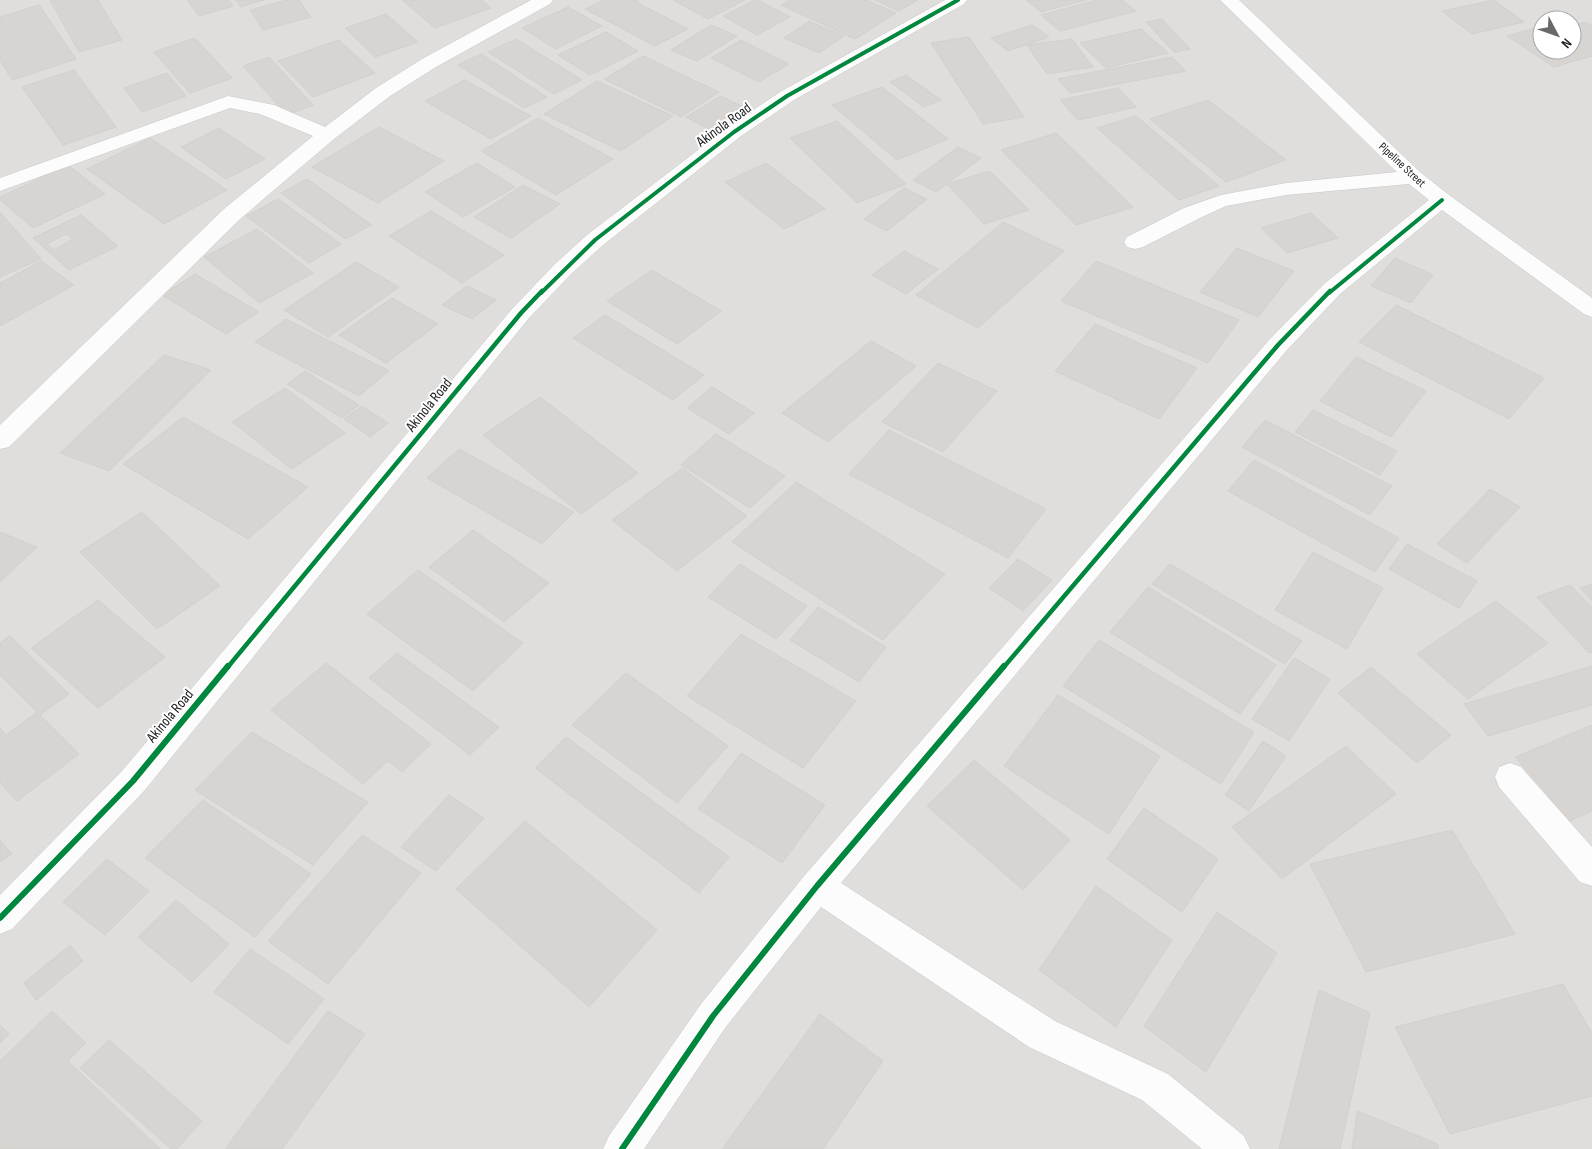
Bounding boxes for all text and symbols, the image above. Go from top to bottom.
north arrow [1532,10,1582,60]
text: N [1558,35,1575,52]
street label: Akinola Road [692,99,755,152]
street label: Pipeline Street [1375,139,1429,191]
street label: Akinola Road [401,374,456,437]
street label: Akinola Road [142,685,198,747]

